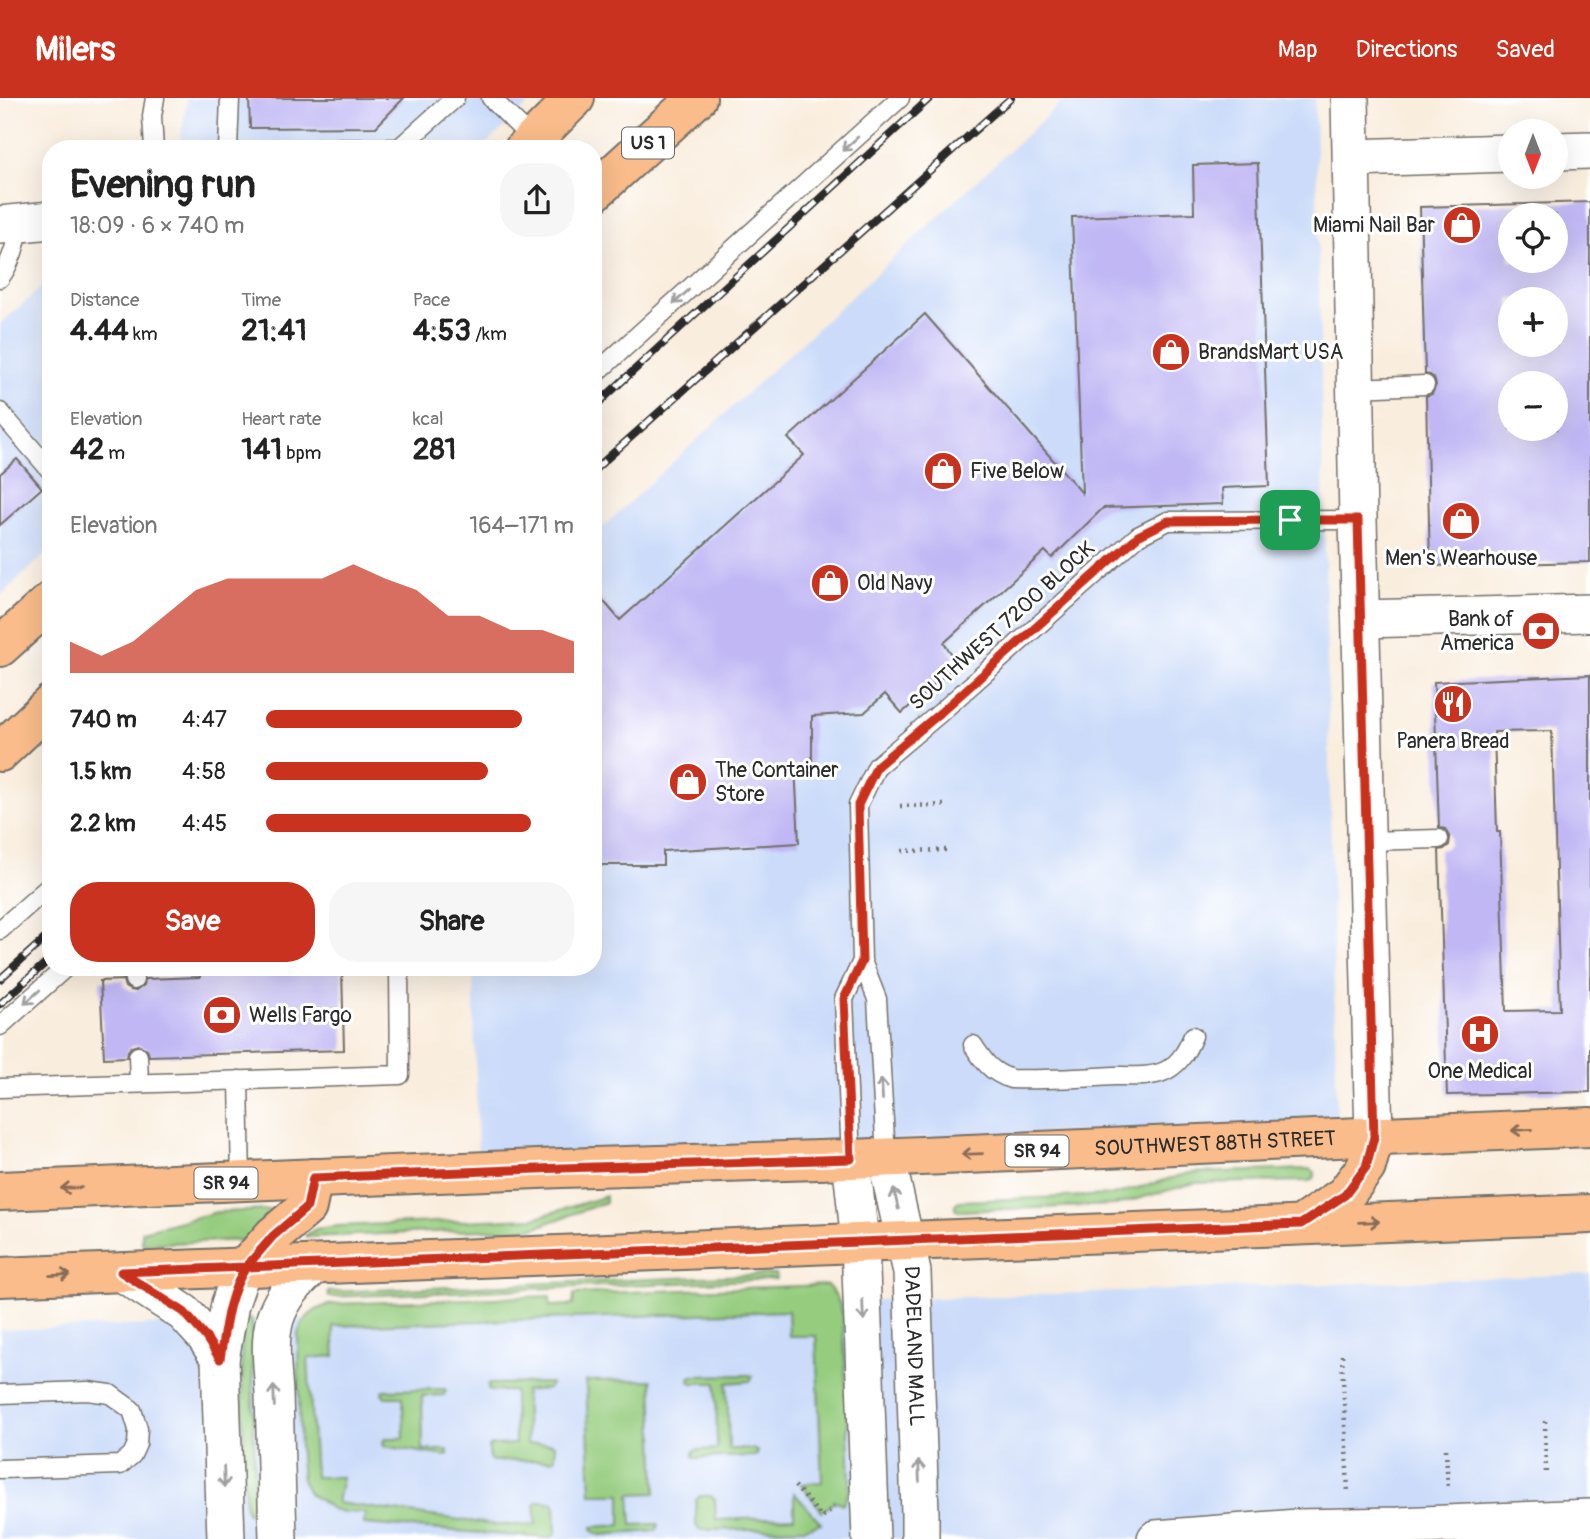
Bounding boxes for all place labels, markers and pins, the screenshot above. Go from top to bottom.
shop icon: Miami Nail Bar [1441,204,1483,246]
place label: Miami Nail Bar [1313,212,1436,239]
shop icon: BrandsMart USA [1150,331,1192,373]
place label: BrandsMart USA [1198,339,1343,366]
shop icon: Five Below [922,450,964,492]
place label: Five Below [970,458,1064,485]
pin [1260,490,1320,550]
shop icon: Men's Wearhouse [1440,500,1482,542]
place label: Men's Wearhouse [1385,545,1538,572]
shop icon: Old Navy [809,562,851,604]
place label: Old Navy [857,570,933,597]
place label: Bank of America [1440,606,1514,657]
bank icon: Bank of America [1520,610,1562,652]
restaurant icon: Panera Bread [1432,683,1474,725]
place label: Panera Bread [1396,728,1510,755]
place label: The Container Store [715,757,839,808]
shop icon: The Container Store [667,761,709,803]
bank icon: Wells Fargo [201,994,243,1036]
place label: Wells Fargo [249,1002,352,1029]
hospital icon: One Medical [1459,1013,1501,1055]
place label: One Medical [1427,1058,1533,1085]

